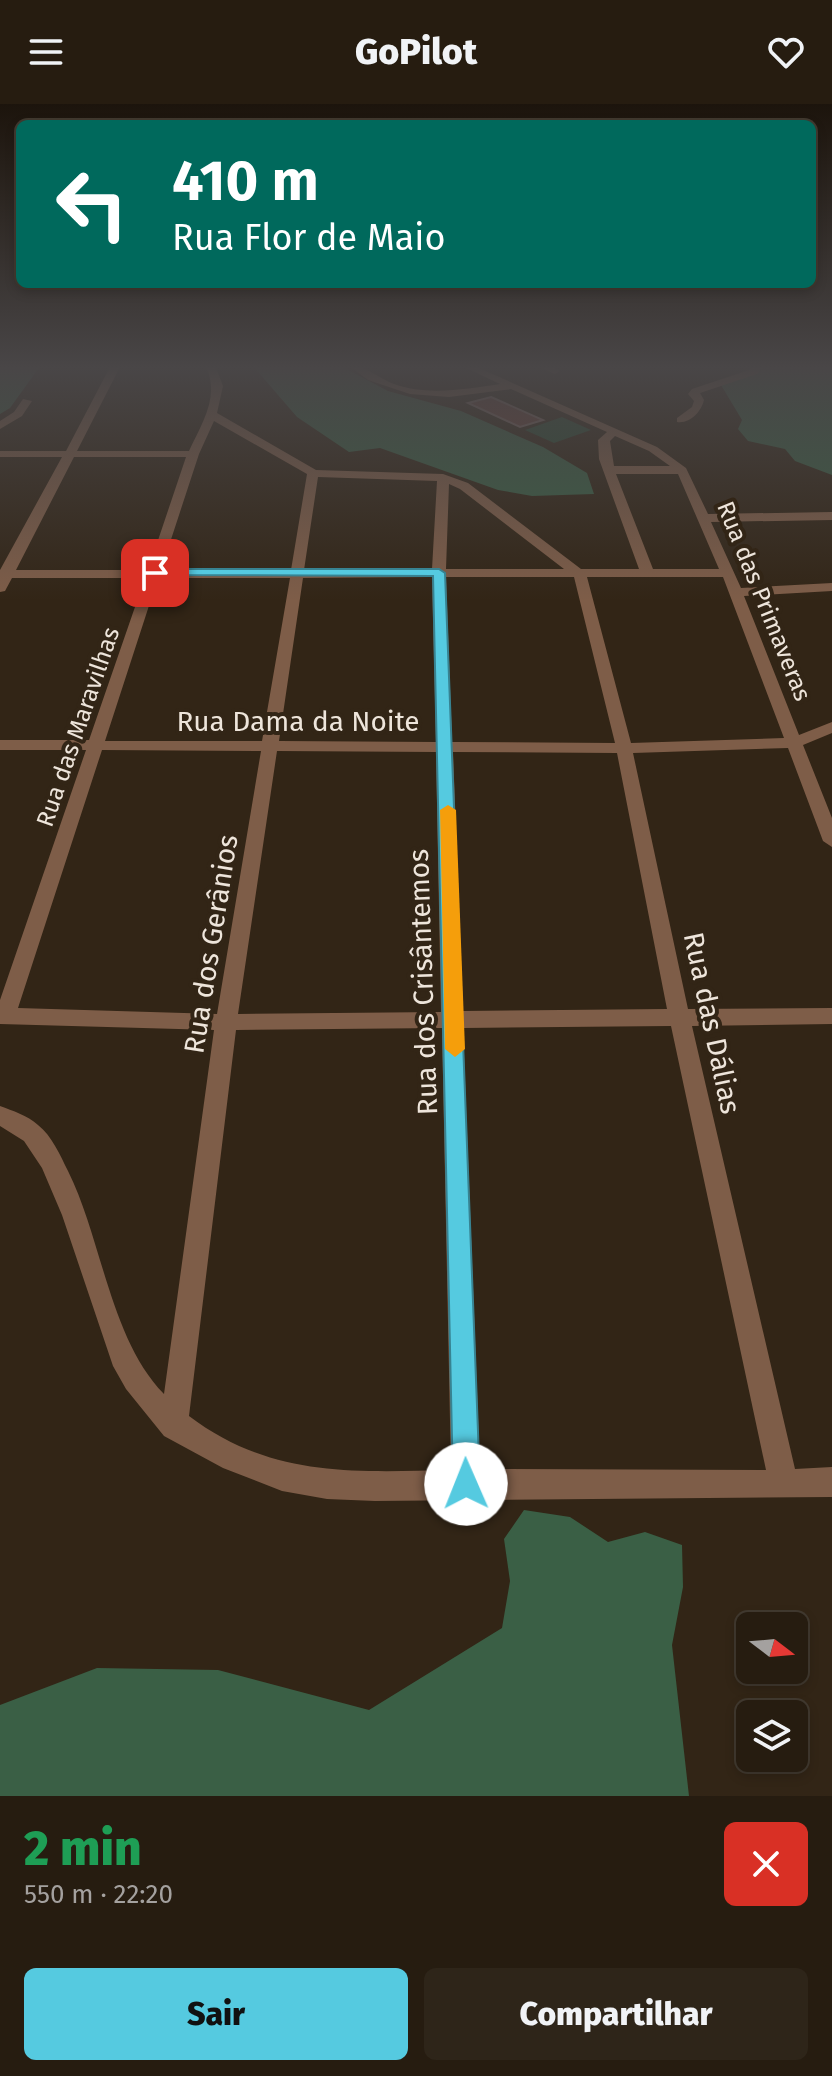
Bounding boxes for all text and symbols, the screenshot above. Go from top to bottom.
icon: menu [24,30,68,74]
text: GoPilot [355,30,477,74]
icon: heart [764,30,808,74]
text: 410 m [172,148,319,215]
icon: left [40,152,144,256]
text: Rua Flor de Maio [172,216,445,260]
street label: Rua das Primaveras [711,497,817,705]
pin [121,539,189,607]
icon: arrive [133,551,177,595]
street label: Rua das Maravilhas [31,624,125,830]
street label: Rua Dama da Noite [176,705,420,738]
street label: Rua dos Gerânios [177,832,245,1056]
street label: Rua dos Crisântemos [402,848,444,1116]
street label: Rua das Dálias [677,929,747,1117]
position arrow [424,1442,508,1526]
north arrow [736,1612,808,1684]
map controls [736,1612,808,1772]
button: layers [736,1700,808,1772]
text: 2 min [24,1820,142,1878]
button: close [724,1822,808,1906]
text: 550 m · 22:20 [24,1879,173,1910]
button: Sair [24,1968,408,2060]
button: Compartilhar [424,1968,808,2060]

